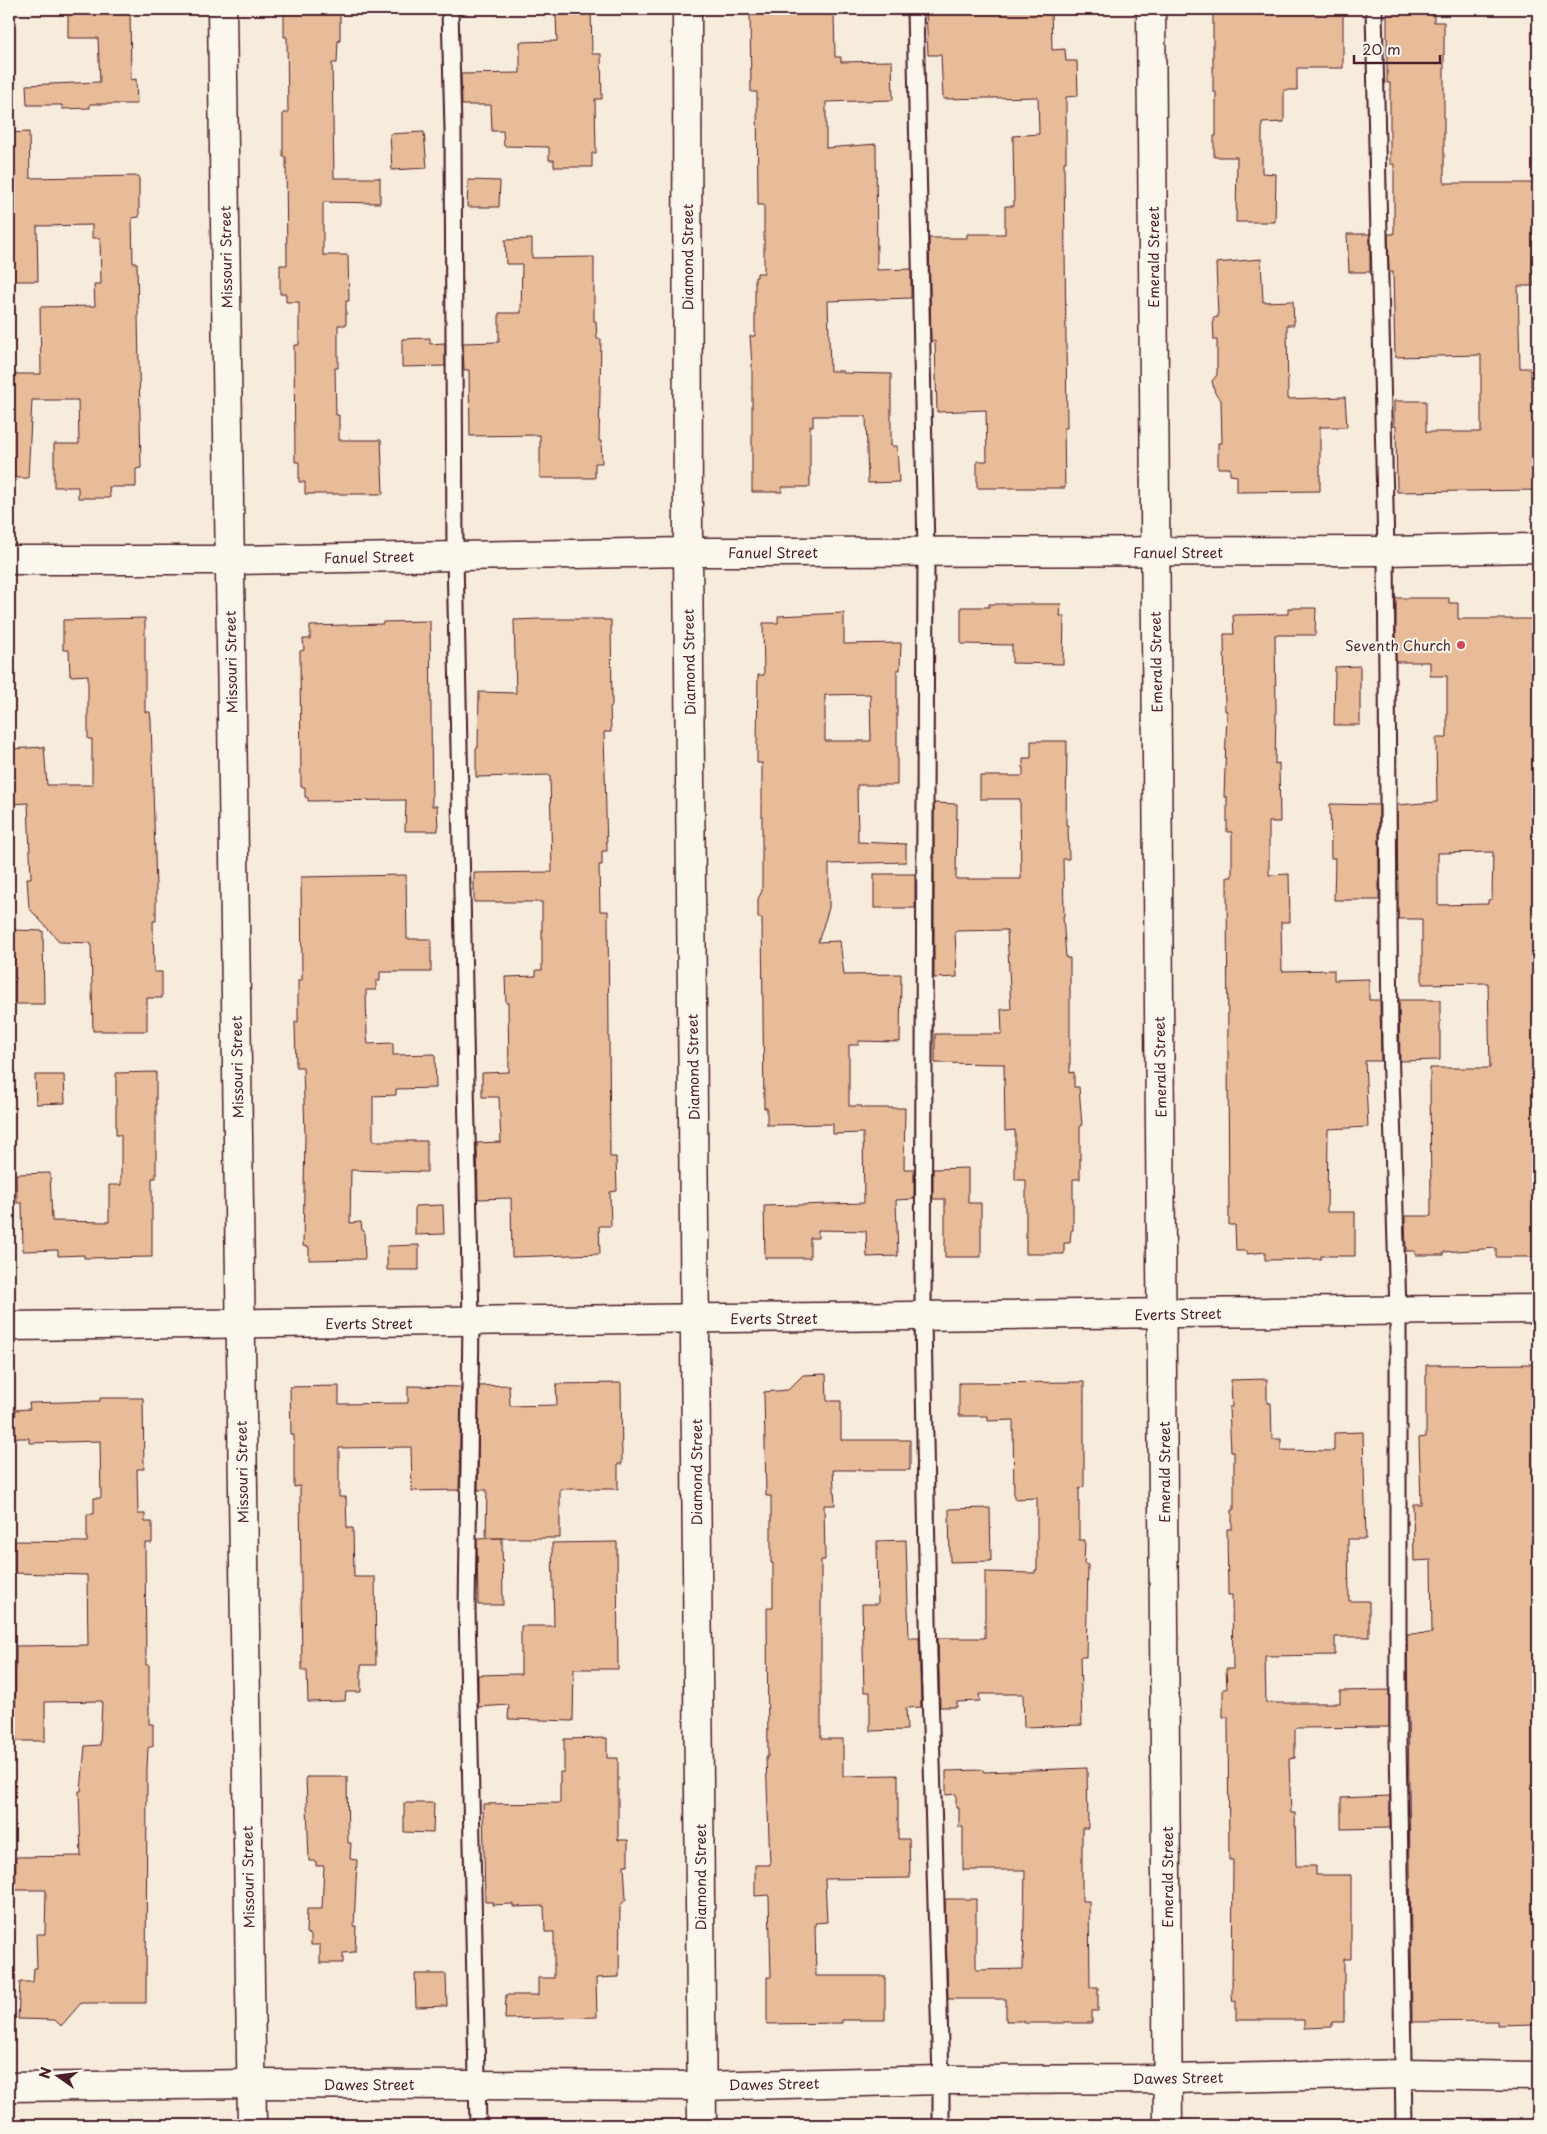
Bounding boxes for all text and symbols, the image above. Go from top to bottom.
scale bar [1354,32,1441,64]
text: 20 m [1362,37,1401,60]
street label: Diamond Street [677,203,698,310]
street label: Missouri Street [215,205,237,308]
street label: Emerald Street [1143,206,1164,308]
street label: Fanuel Street [728,542,818,563]
street label: Fanuel Street [1133,542,1223,563]
street label: Fanuel Street [324,546,414,568]
street label: Diamond Street [678,608,700,715]
street label: Missouri Street [220,610,242,713]
street label: Emerald Street [1145,611,1167,713]
place label: Seventh Church [1345,635,1451,656]
marker: Seventh Church [1455,639,1467,651]
street label: Diamond Street [682,1013,704,1120]
street label: Missouri Street [226,1015,248,1118]
street label: Emerald Street [1149,1016,1171,1118]
street label: Everts Street [1134,1303,1222,1325]
street label: Everts Street [730,1308,818,1329]
street label: Everts Street [325,1313,413,1334]
street label: Diamond Street [686,1418,707,1525]
street label: Missouri Street [231,1420,253,1523]
street label: Emerald Street [1154,1421,1175,1523]
street label: Diamond Street [690,1823,711,1930]
street label: Missouri Street [237,1825,259,1928]
street label: Emerald Street [1157,1826,1178,1928]
north arrow [32,2052,82,2102]
text: N [33,2065,56,2081]
street label: Dawes Street [1132,2067,1224,2089]
street label: Dawes Street [728,2073,820,2095]
street label: Dawes Street [324,2074,415,2095]

